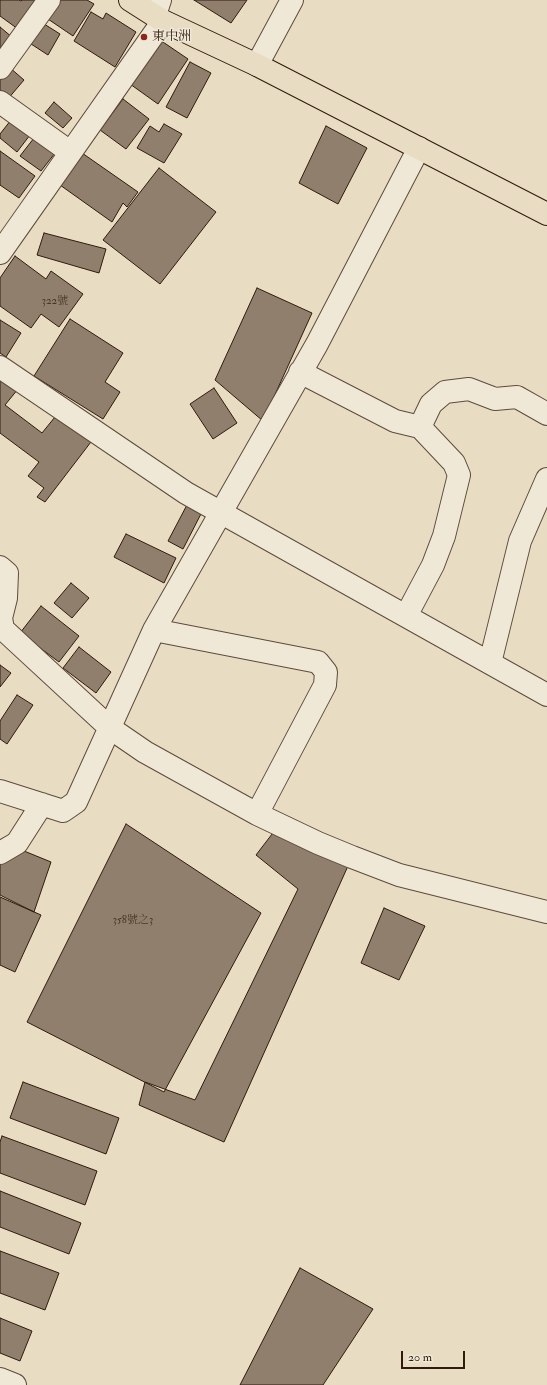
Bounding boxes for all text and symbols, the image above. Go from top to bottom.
place label: 東中洲 [152,29,191,45]
marker: 東中洲 [139,32,149,42]
house number: 322號 [42,295,68,309]
house number: 358號之3 [113,914,153,928]
scale bar [403,1343,467,1369]
text: 20 m [408,1350,432,1365]

